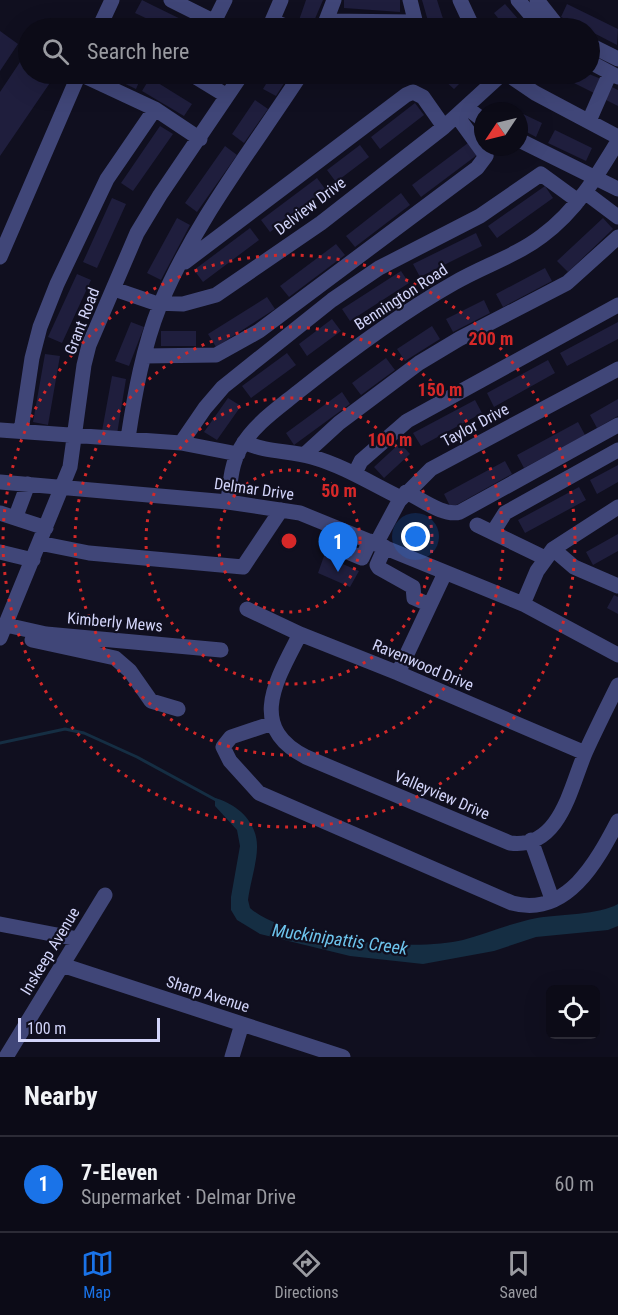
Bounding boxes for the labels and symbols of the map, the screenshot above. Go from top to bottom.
north arrow [474,102,528,156]
street label: Delview Drive [271,173,349,239]
street label: Bennington Road [351,260,451,334]
street label: Grant Road [61,285,103,357]
text: 200 m [469,328,513,349]
text: 150 m [418,379,462,400]
street label: Taylor Drive [438,399,512,451]
text: 100 m [368,429,412,450]
street label: Delmar Drive [213,474,295,504]
text: 50 m [321,480,357,501]
pin: 1 [318,522,358,572]
your location [401,522,430,551]
centre of rings [279,531,299,551]
street label: Kimberly Mews [66,608,164,636]
street label: Ravenwood Drive [370,635,476,695]
street label: Valleyview Drive [391,766,493,824]
street label: Inskeep Avenue [16,904,84,998]
water label: Muckinipattis Creek [271,919,410,959]
street label: Sharp Avenue [164,972,252,1016]
scale bar [18,1015,160,1042]

